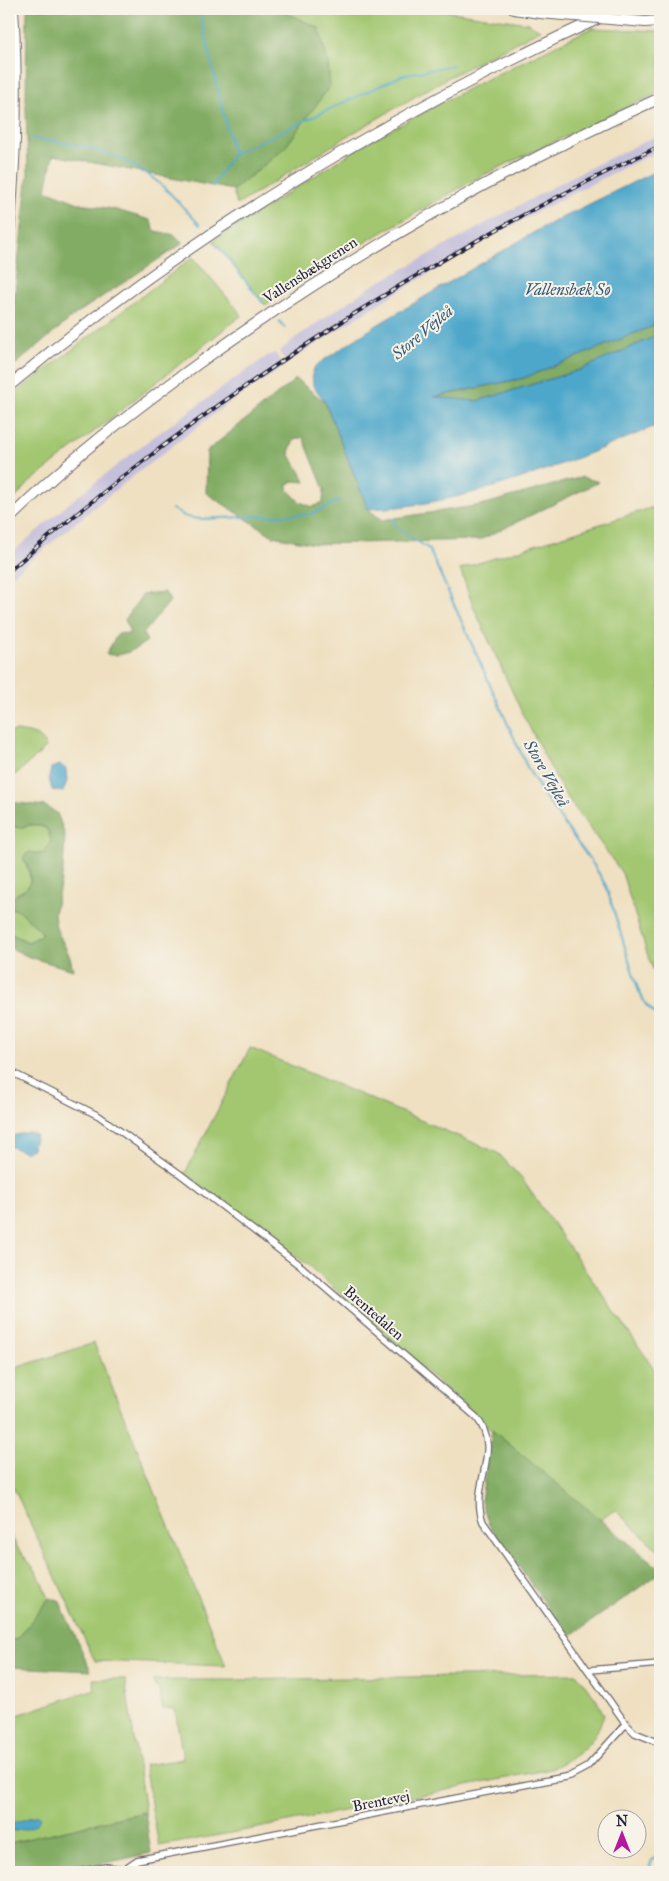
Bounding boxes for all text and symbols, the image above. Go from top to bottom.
street label: Vallensbækgrenen [259,233,360,308]
water label: Vallensbæk Sø [525,280,611,299]
water label: Store Vejleå [387,301,458,365]
water label: Store Vejleå [519,736,573,811]
street label: Brentedalen [340,1282,408,1344]
street label: Brentevej [351,1787,411,1815]
north arrow [596,1808,646,1858]
text: N [616,1813,628,1830]

